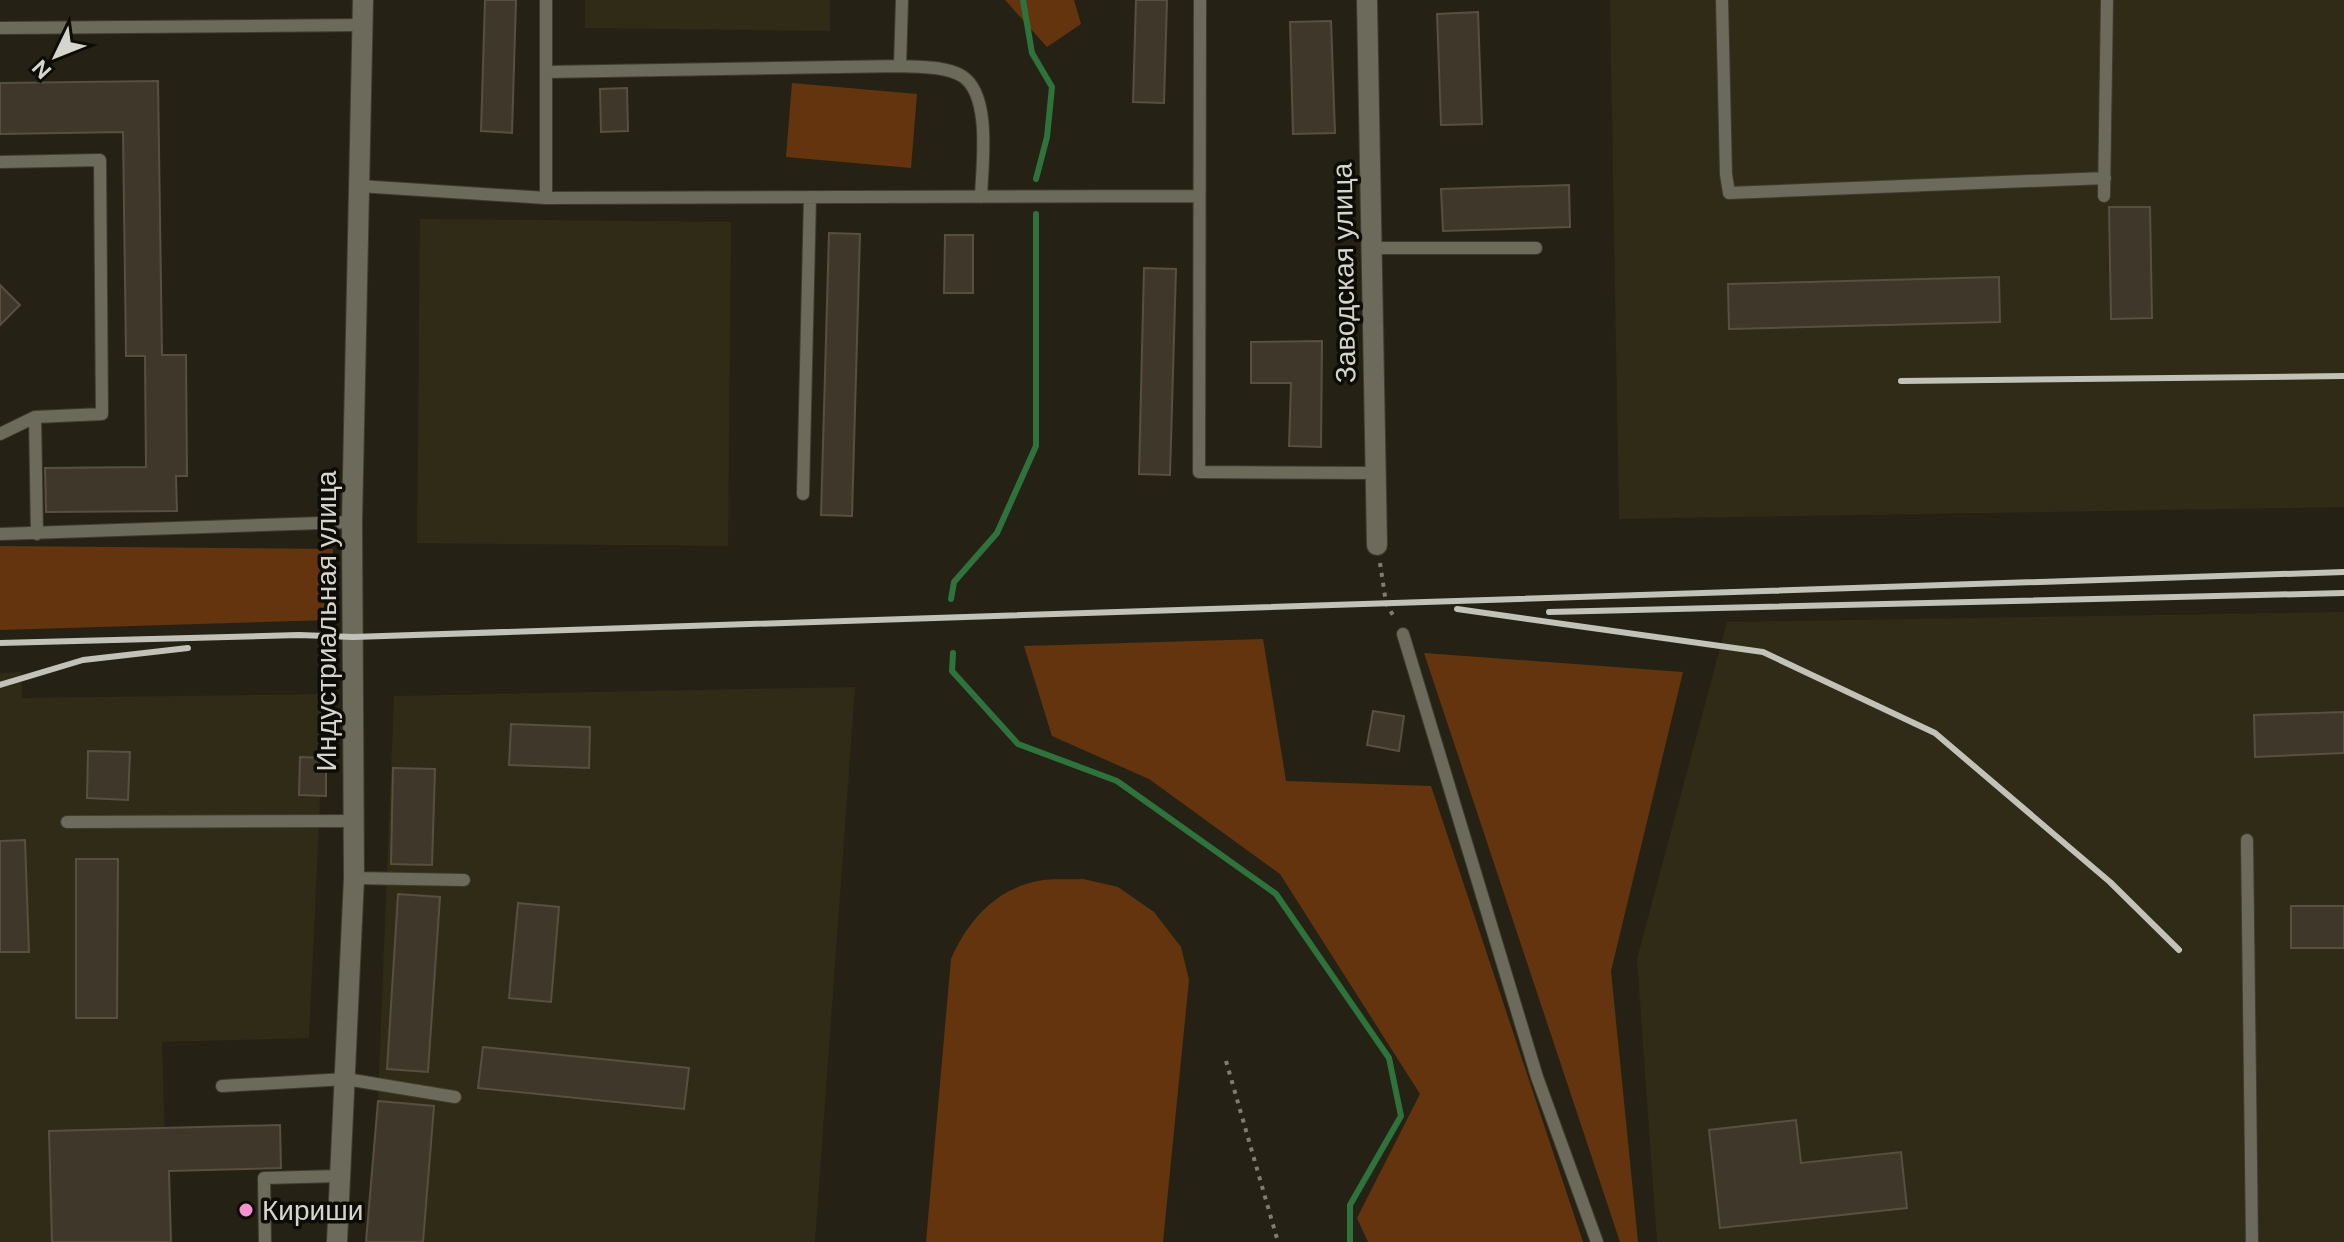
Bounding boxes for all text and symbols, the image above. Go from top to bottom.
north arrow [16,16,96,96]
text: N [26,54,58,85]
street label: Заводская улица [1324,162,1364,383]
street label: Индустриальная улица [308,470,345,771]
place label: Кириши [262,1192,363,1229]
marker: Кириши [237,1201,255,1219]

